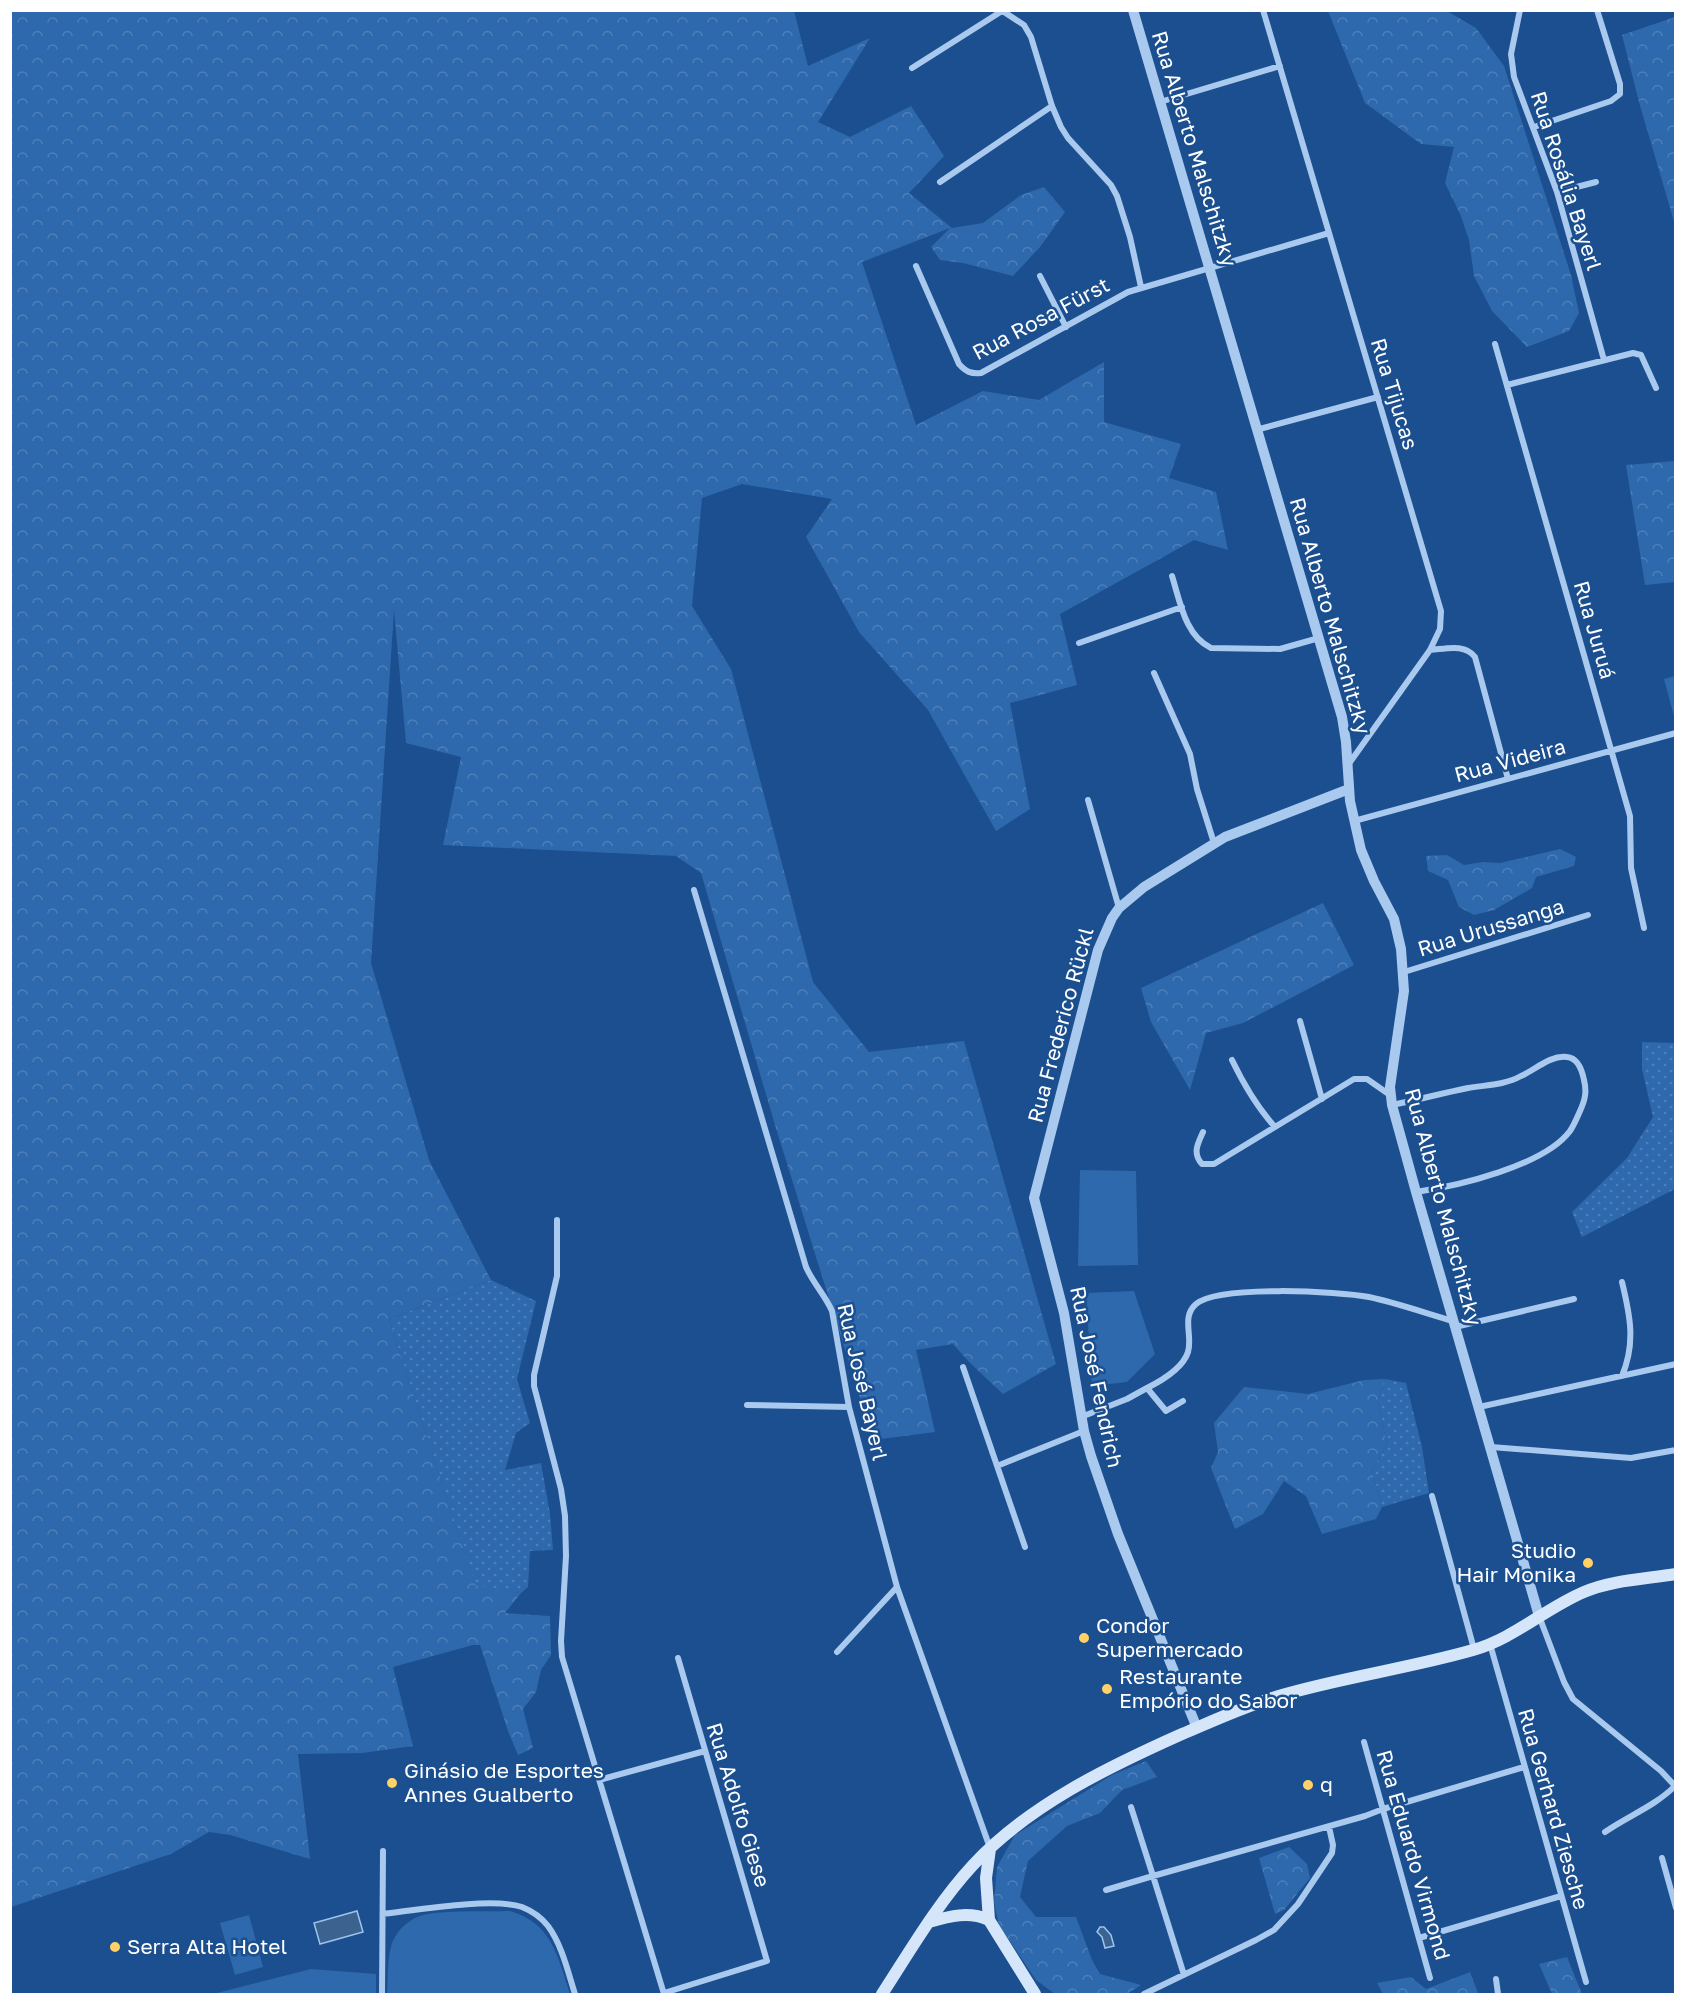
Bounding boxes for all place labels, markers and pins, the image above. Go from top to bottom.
place label: Studio Hair Monika [1456,1537,1576,1587]
marker: Studio Hair Monika [1581,1556,1595,1570]
place label: Condor Supermercado [1096,1612,1243,1662]
marker: Condor Supermercado [1077,1631,1091,1645]
place label: Restaurante Empório do Sabor [1119,1663,1297,1713]
marker: Restaurante Empório do Sabor [1100,1682,1114,1696]
place label: Ginásio de Esportes Annes Gualberto [404,1757,604,1807]
place label: q [1320,1771,1333,1797]
marker: Ginásio de Esportes Annes Gualberto [385,1776,399,1790]
marker: q [1301,1778,1315,1792]
place label: Serra Alta Hotel [127,1933,287,1959]
marker: Serra Alta Hotel [108,1940,122,1954]

